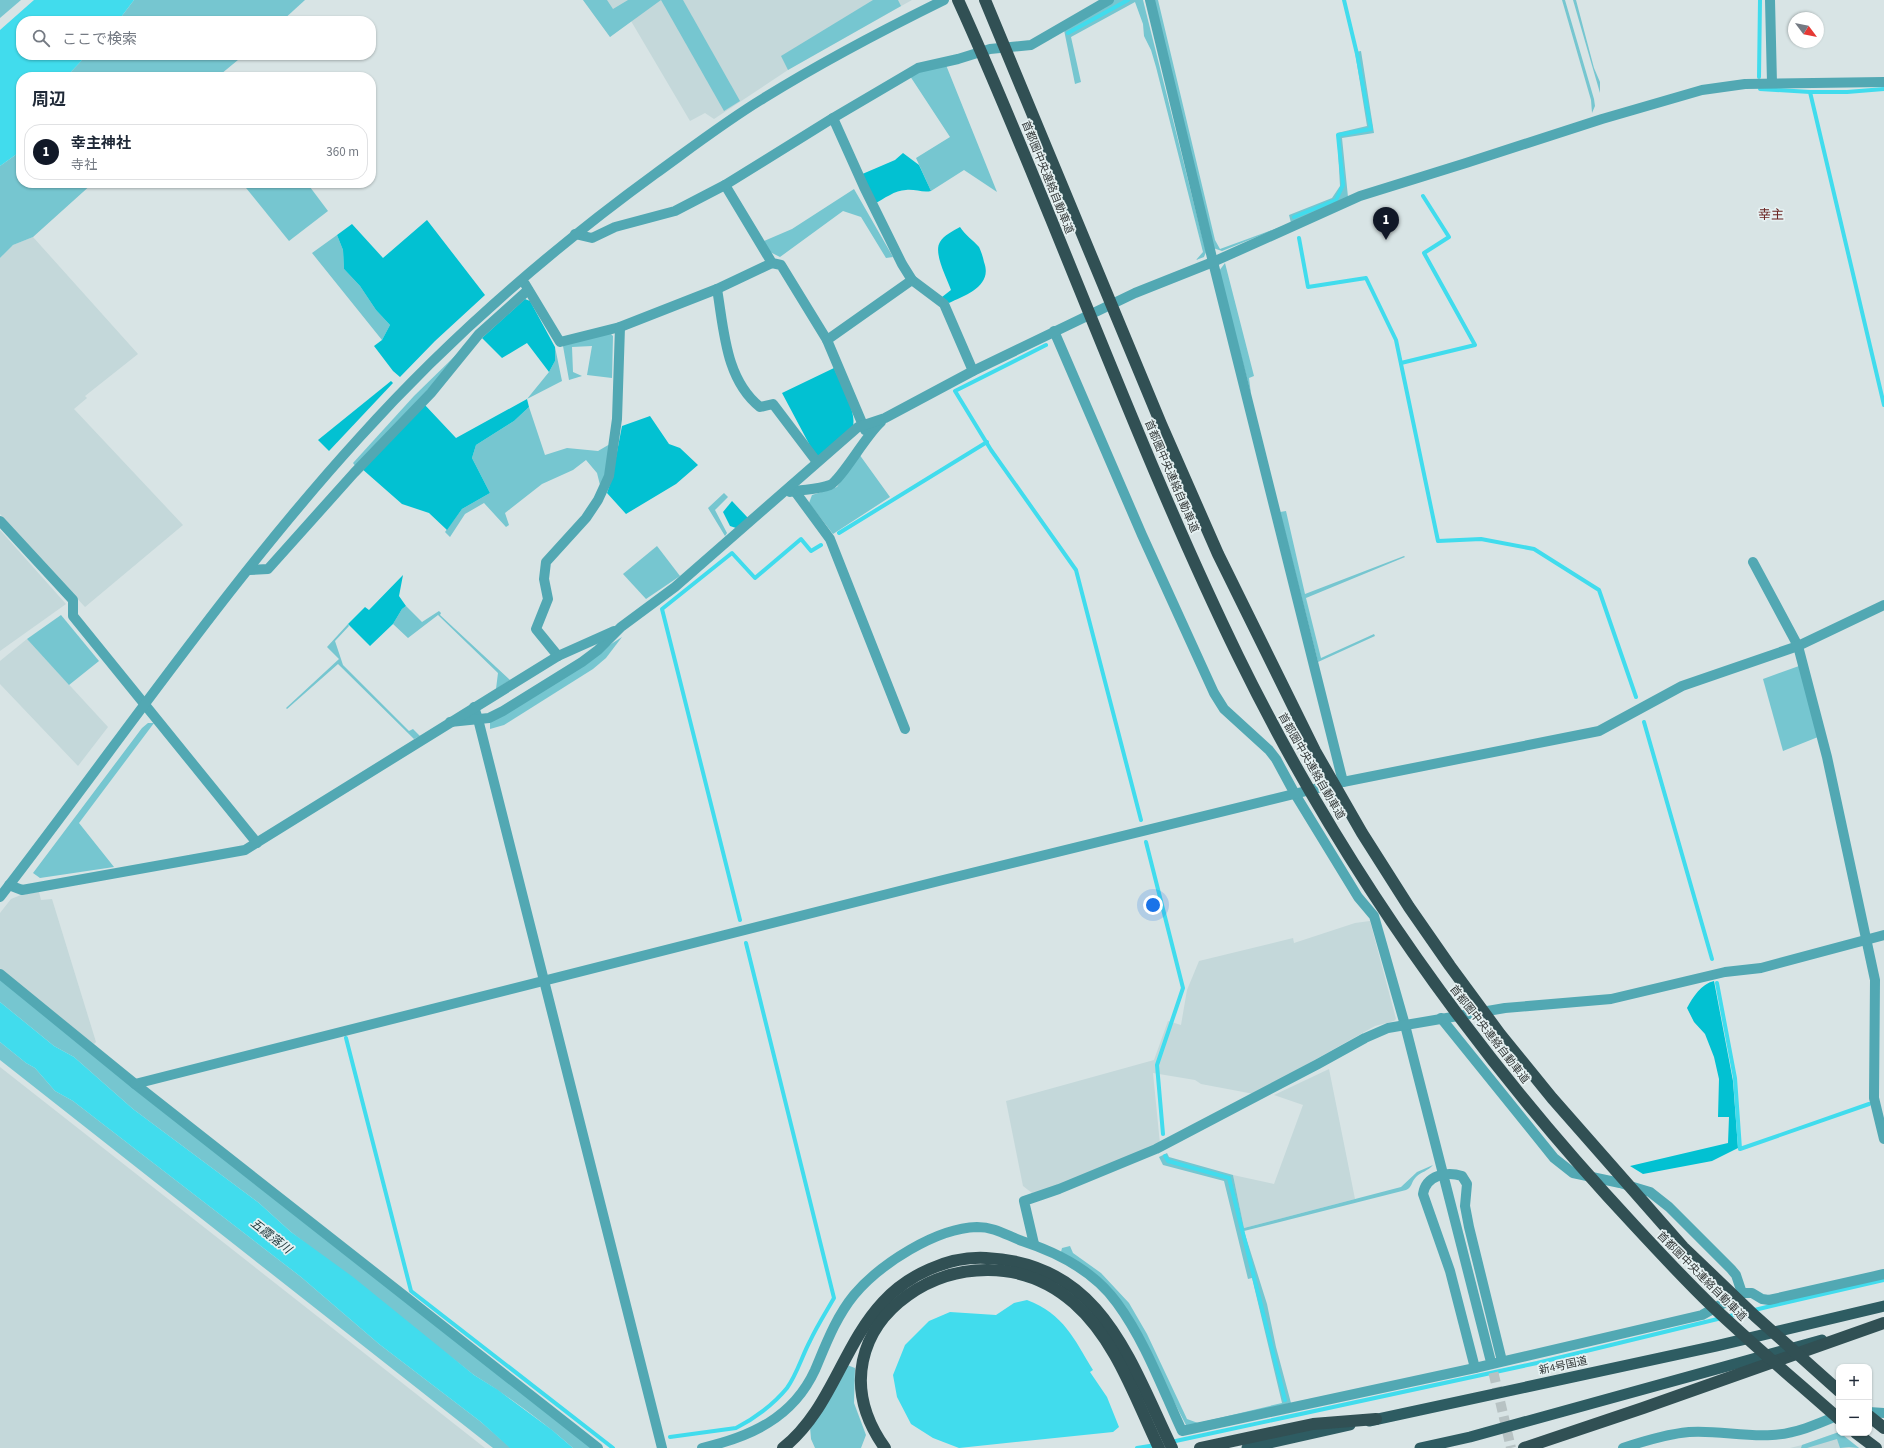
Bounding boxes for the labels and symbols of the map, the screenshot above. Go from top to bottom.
north arrow [1788,12,1824,48]
street label: 首都圏中央連絡自動車道 [1018,118,1077,236]
district label: 幸主 [1758,206,1784,224]
pin: 1 [1373,207,1399,240]
street label: 首都圏中央連絡自動車道 [1141,418,1202,535]
street label: 首都圏中央連絡自動車道 [1275,710,1348,822]
your location [1143,895,1163,915]
street label: 首都圏中央連絡自動車道 [1446,982,1533,1087]
water label: 五霞落川 [247,1215,296,1259]
street label: 首都圏中央連絡自動車道 [1654,1228,1750,1324]
street label: 新4号国道 [1537,1353,1589,1378]

